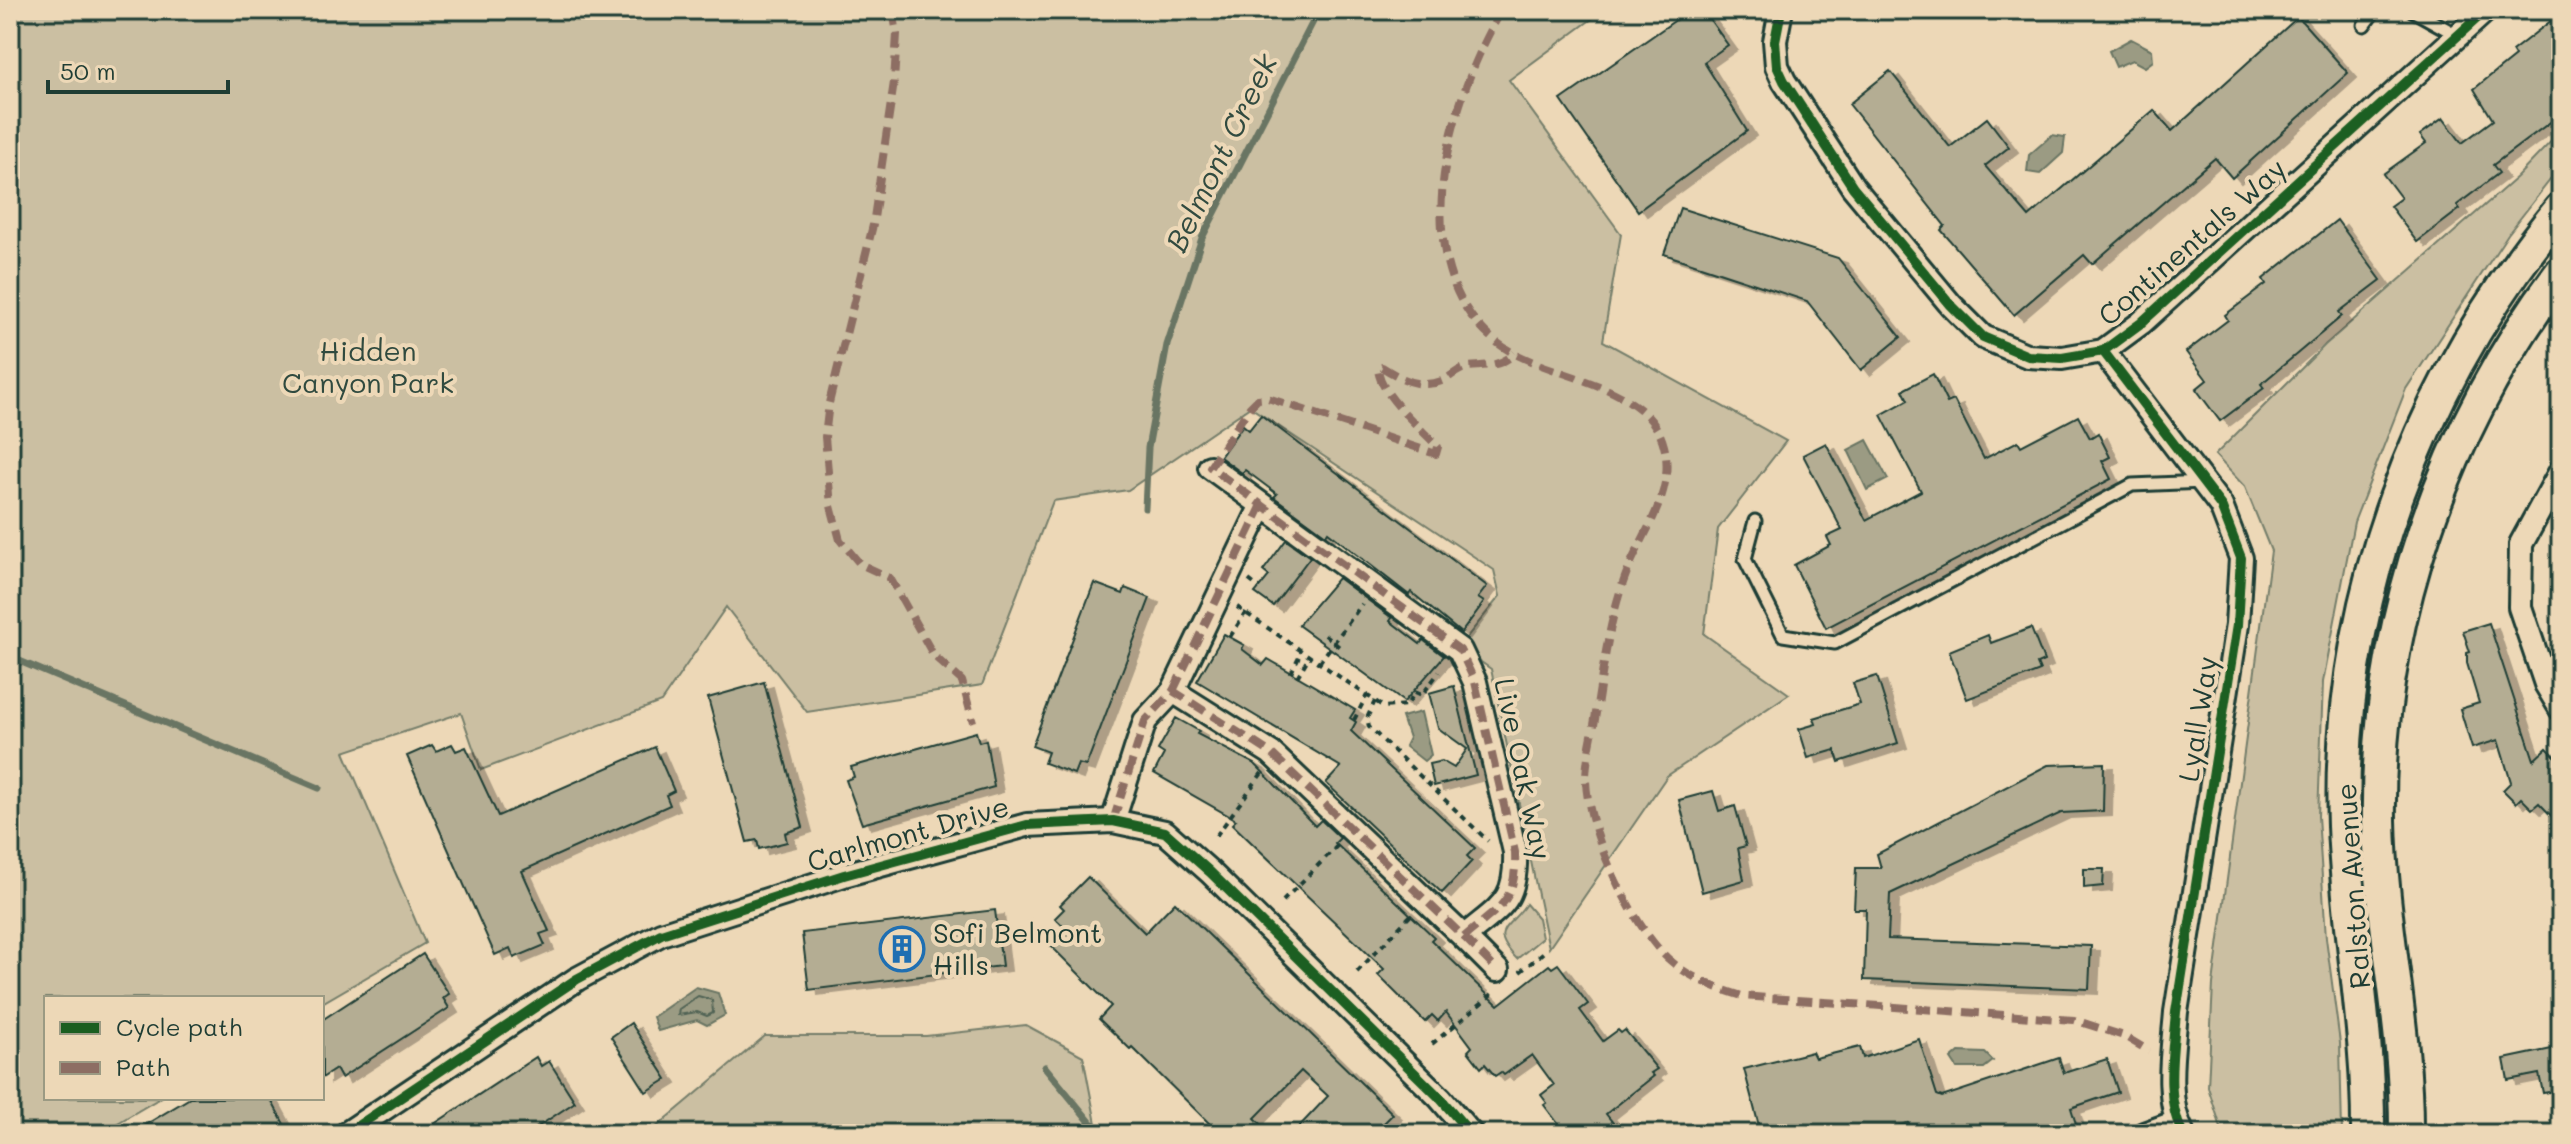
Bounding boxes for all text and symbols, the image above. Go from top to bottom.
scale bar [48,44,228,94]
water label: Belmont Creek [1155,46,1286,258]
text: 50 m [60,55,116,86]
street label: Continentals Way [2090,150,2293,333]
park label: Hidden Canyon Park [282,332,454,400]
street label: Lyall Way [2169,654,2225,784]
street label: Live Oak Way [1487,675,1561,863]
street label: Ralston Avenue [2327,782,2377,990]
street label: Carlmont Drive [803,787,1013,879]
place label: Sofi Belmont Hills [933,914,1102,982]
building icon: Sofi Belmont Hills [878,925,926,973]
legend [44,996,324,1100]
text: Cycle path [116,1011,242,1042]
text: Path [116,1051,170,1082]

